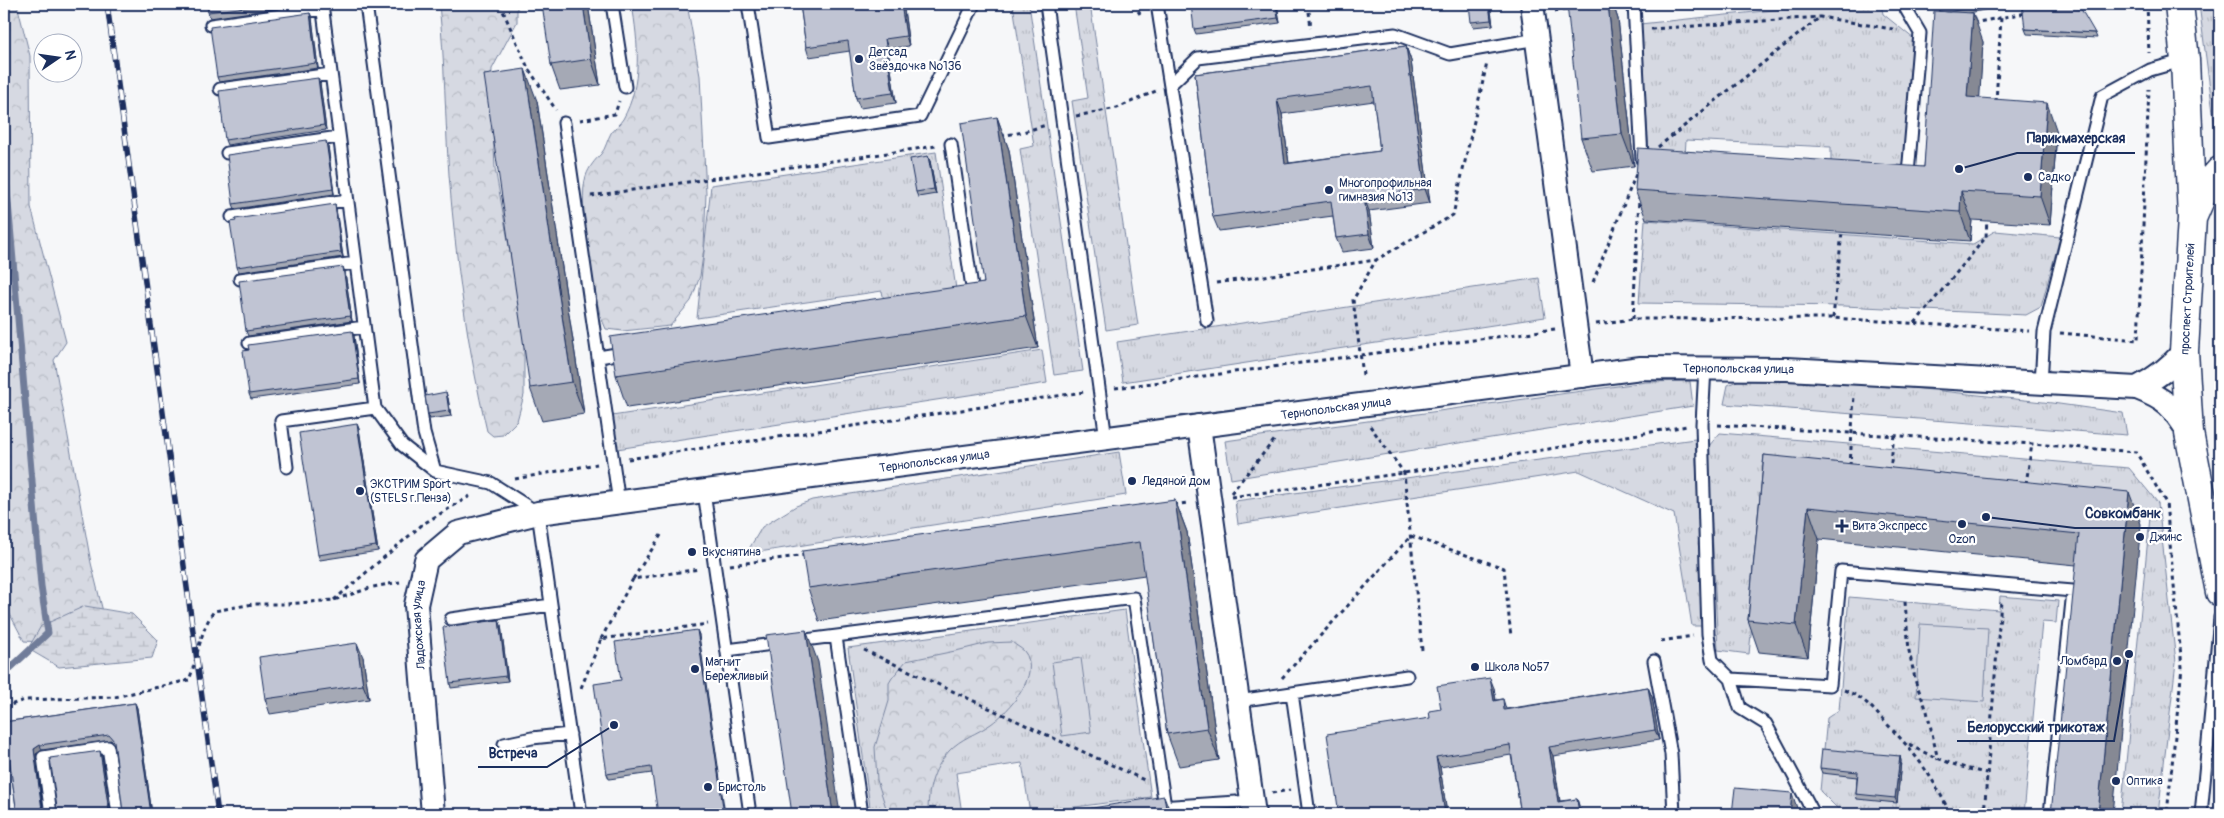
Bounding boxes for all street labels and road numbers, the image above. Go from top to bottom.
street label: проспект Строителей [2178,242,2198,355]
street label: Тернопольская улица [1683,361,1795,377]
street label: Тернопольская улица [1280,393,1393,423]
street label: Тернопольская улица [878,446,991,476]
street label: Ладожская улица [408,578,429,671]

